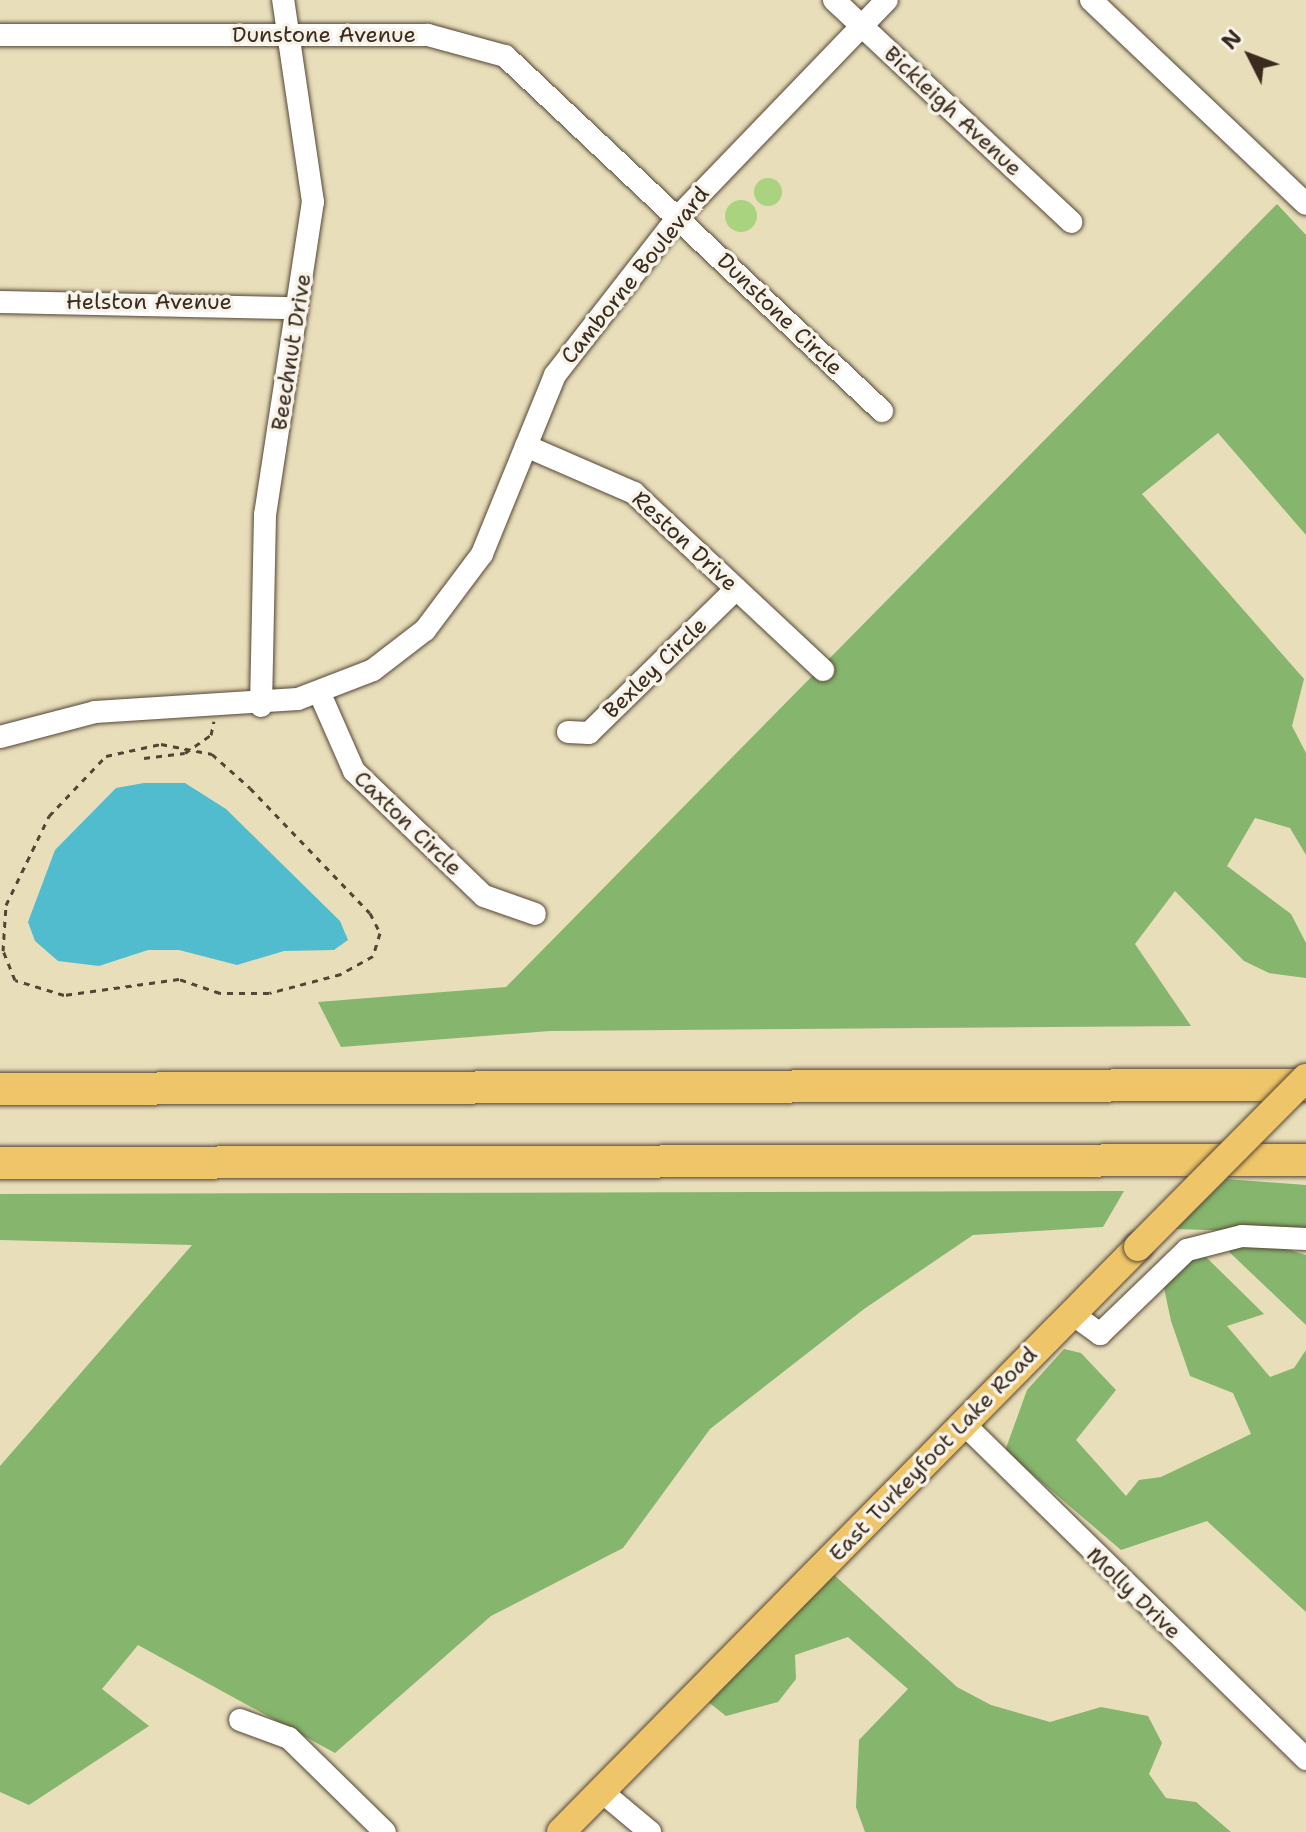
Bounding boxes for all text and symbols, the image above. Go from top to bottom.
north arrow [1210,16,1290,96]
street label: Dunstone Avenue [232,22,416,48]
text: N [1215,23,1248,56]
street label: Bickleigh Avenue [879,40,1027,182]
street label: Camborne Boulevard [555,181,715,369]
street label: Dunstone Circle [712,247,848,381]
street label: Beechnut Drive [266,272,316,432]
street label: Helston Avenue [66,289,232,315]
street label: Reston Drive [627,486,743,596]
street label: Bexley Circle [598,612,712,724]
street label: Caxton Circle [349,765,467,881]
street label: East Turkeyfoot Lake Road [824,1341,1042,1567]
street label: Molly Drive [1081,1541,1187,1645]

